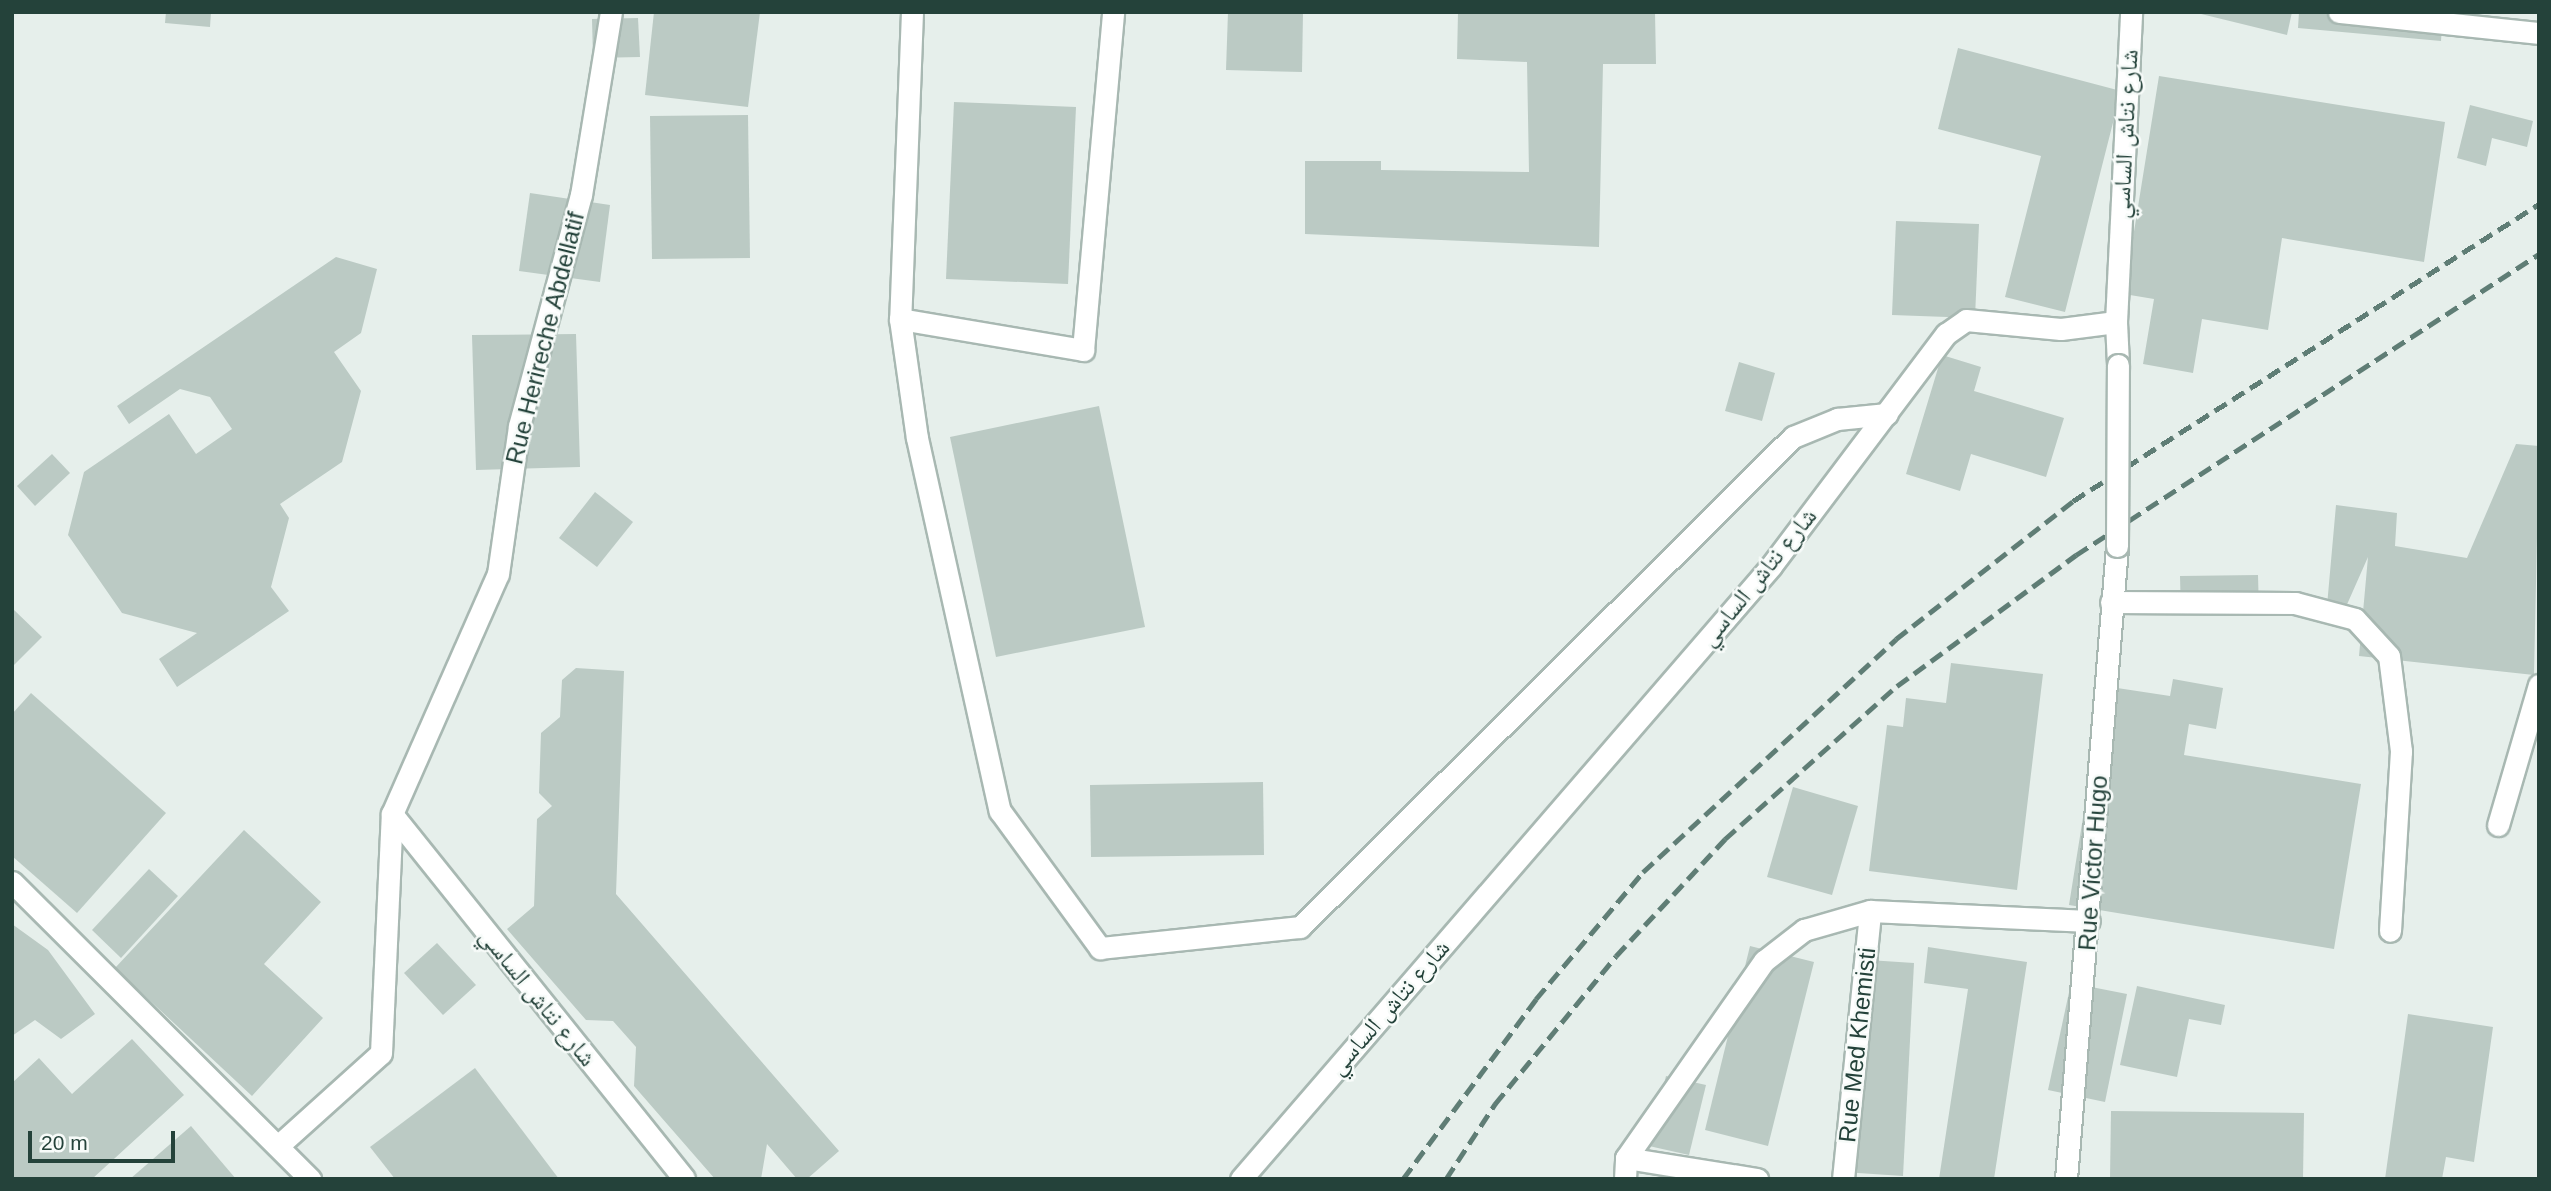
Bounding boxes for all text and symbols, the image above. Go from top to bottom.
street label: شارع نتاش الساسي [2106,49,2144,219]
street label: Rue Herireche Abdellatif [500,208,590,468]
street label: شارع نتاش الساسي [1693,502,1823,652]
street label: Rue Victor Hugo [2073,774,2113,952]
street label: شارع نتاش الساسي [473,922,603,1072]
street label: شارع نتاش الساسي [1322,934,1456,1080]
street label: Rue Med Khemisti [1832,946,1882,1144]
scale bar [32,1118,178,1162]
text: 20 m [41,1131,88,1154]

